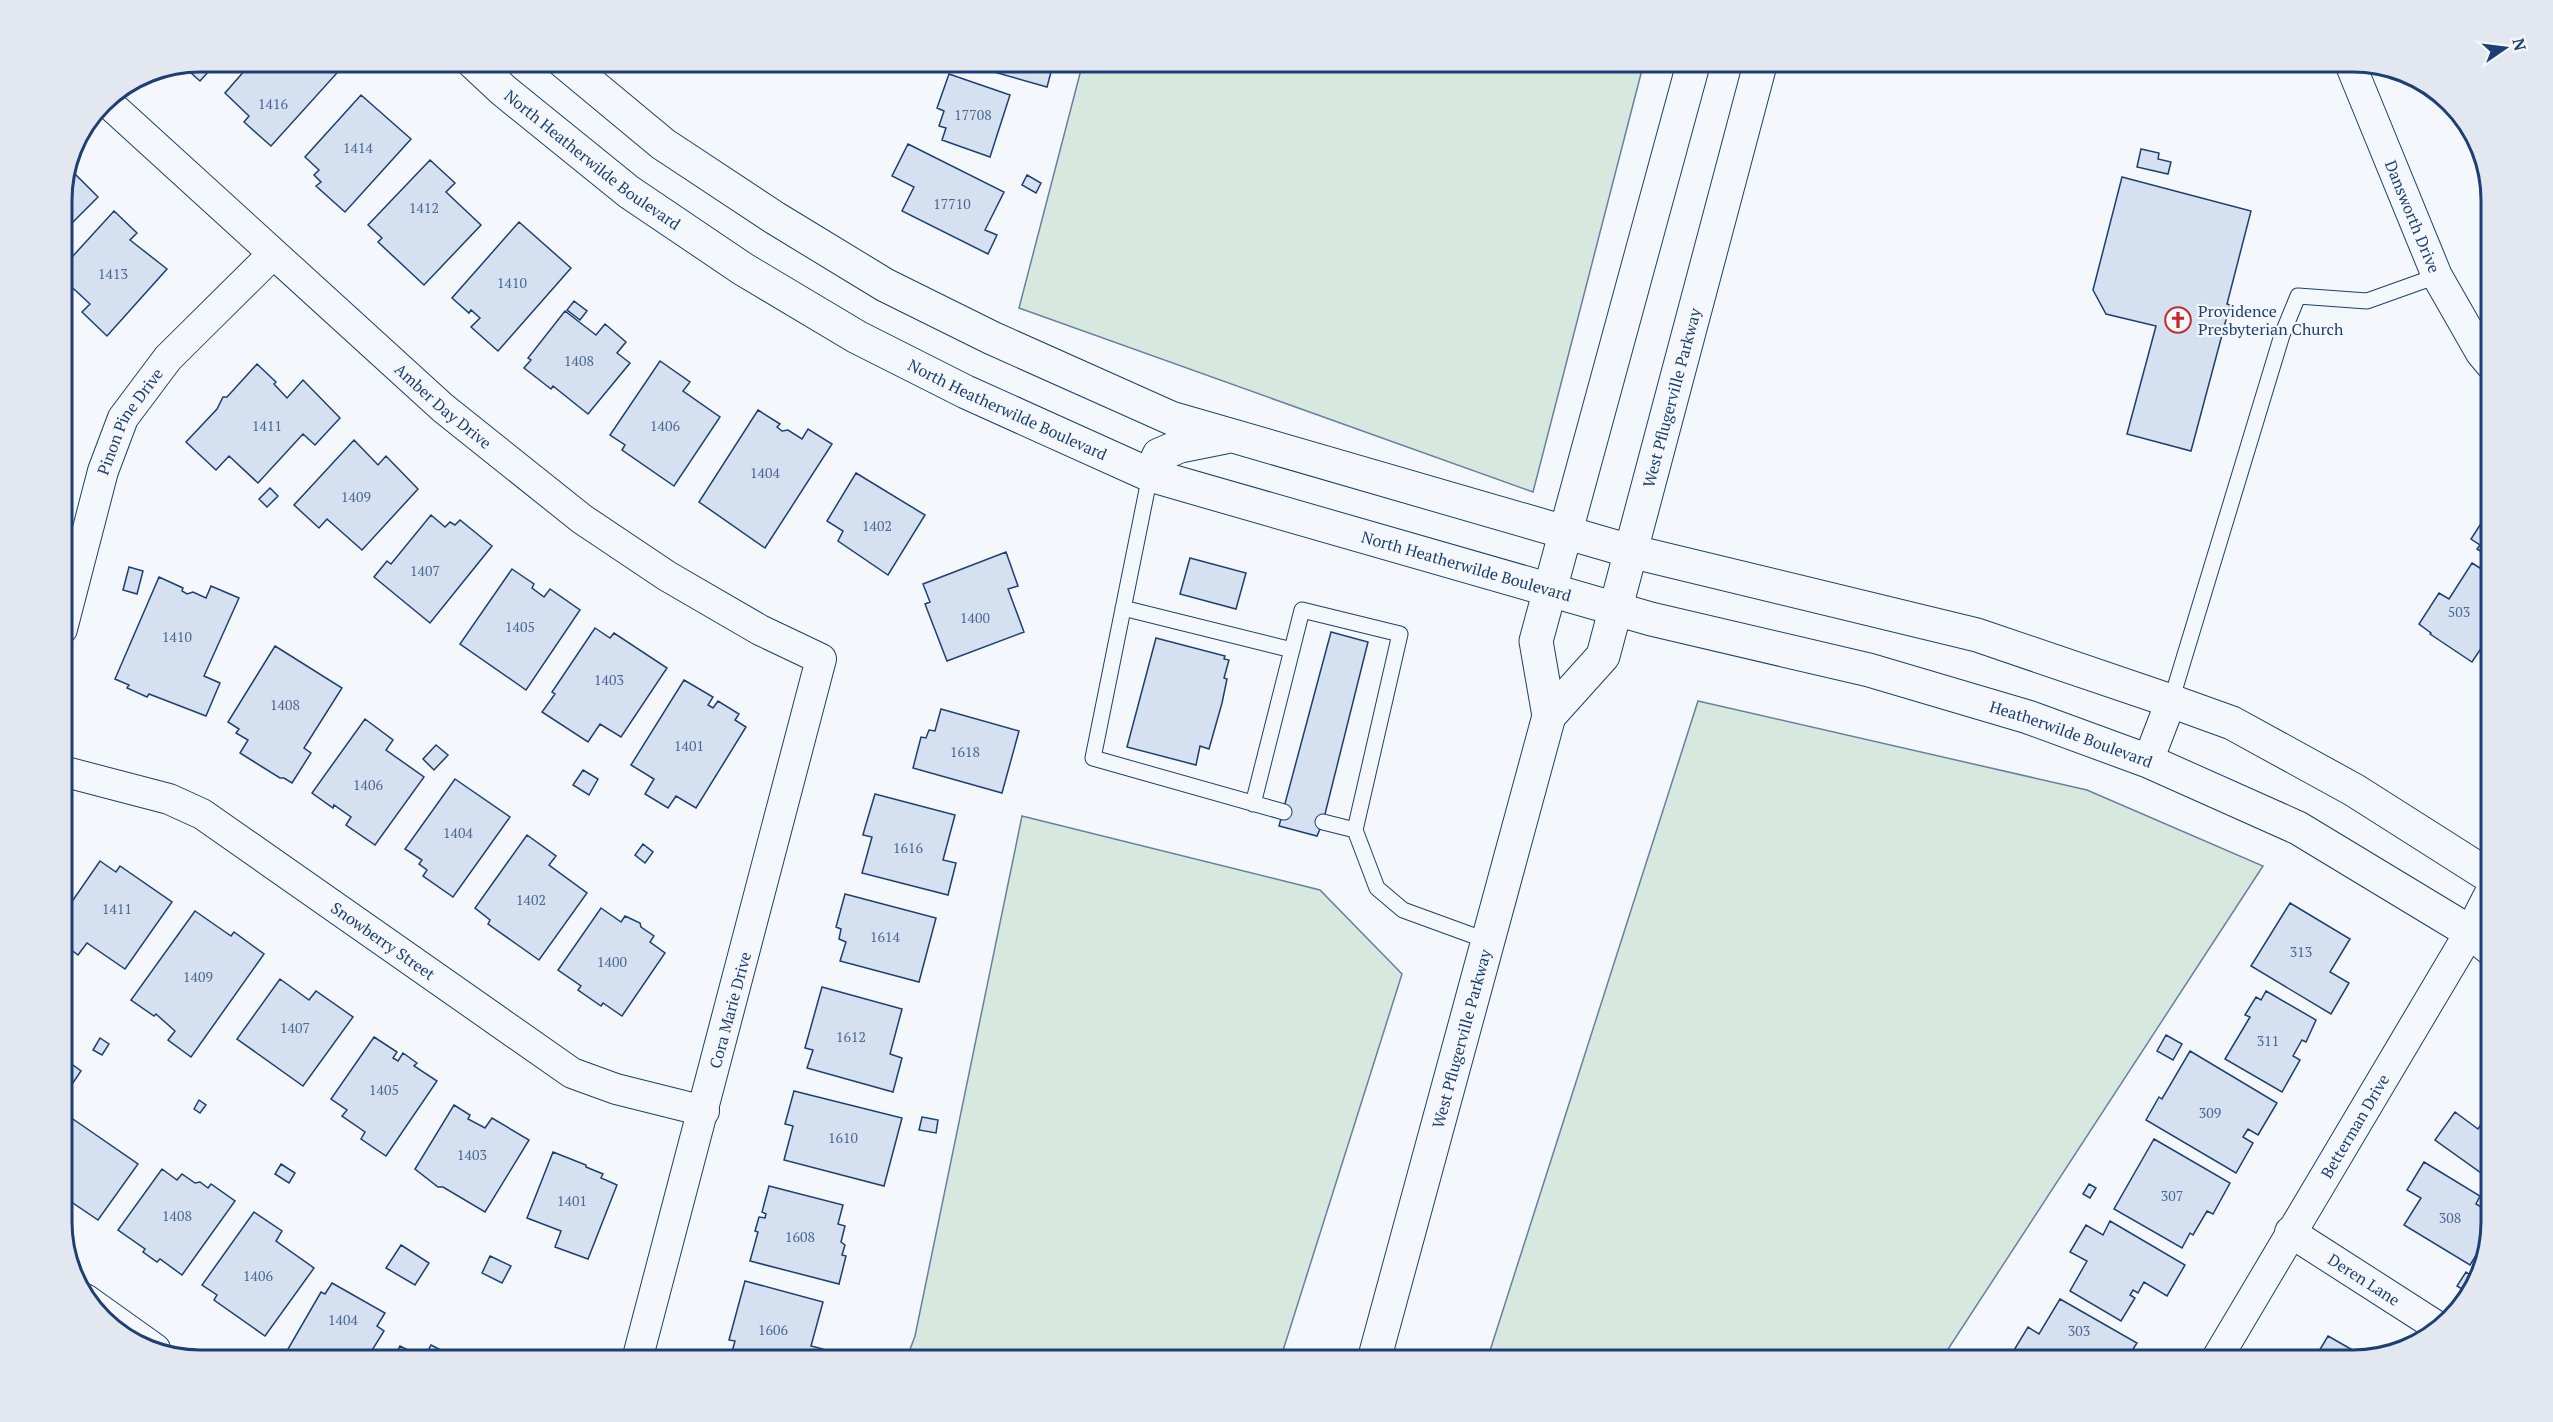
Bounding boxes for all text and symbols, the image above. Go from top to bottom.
north arrow [2475,18,2535,78]
text: N [2507,36,2532,53]
street label: North Heatherwilde Boulevard [500,84,685,235]
house number: 1416 [258,94,288,113]
house number: 17708 [954,105,992,124]
house number: 1414 [343,138,373,157]
street label: Dansworth Drive [2380,157,2446,276]
house number: 17710 [933,194,971,213]
house number: 1412 [409,198,439,217]
house number: 1413 [98,264,128,283]
house number: 1410 [497,273,527,292]
place label: Providence Presbyterian Church [2198,300,2344,340]
street label: West Pflugerville Parkway [1637,305,1706,490]
church icon: Providence Presbyterian Church [2163,305,2193,335]
house number: 1408 [564,351,594,370]
street label: North Heatherwilde Boulevard [904,353,1111,465]
street label: Amber Day Drive [390,358,496,454]
street label: Pinon Pine Drive [92,363,168,478]
house number: 1411 [252,416,282,435]
house number: 1406 [650,416,680,435]
house number: 1404 [750,463,780,482]
house number: 1409 [341,487,371,506]
house number: 1402 [862,516,892,535]
street label: North Heatherwilde Boulevard [1359,525,1574,607]
house number: 1407 [410,561,440,580]
house number: 503 [2448,602,2470,621]
house number: 1400 [960,608,990,627]
house number: 1405 [505,617,535,636]
house number: 1410 [162,627,192,646]
house number: 1403 [594,670,624,689]
house number: 1408 [270,695,300,714]
street label: Heatherwilde Boulevard [1987,695,2156,773]
house number: 1401 [674,736,704,755]
house number: 1618 [950,742,980,761]
house number: 1406 [353,775,383,794]
house number: 1404 [443,823,473,842]
house number: 1616 [893,838,923,857]
house number: 1402 [516,890,546,909]
street label: Snowberry Street [327,897,440,985]
house number: 1411 [102,899,132,918]
house number: 1614 [870,927,900,946]
house number: 313 [2290,942,2312,961]
street label: West Pflugerville Parkway [1427,946,1496,1131]
street label: Cora Marie Drive [704,949,756,1071]
house number: 1400 [597,952,627,971]
house number: 1409 [183,967,213,986]
house number: 1407 [280,1018,310,1037]
house number: 1612 [836,1027,866,1046]
house number: 311 [2257,1031,2279,1050]
street label: Betterman Drive [2315,1070,2394,1182]
house number: 1405 [369,1080,399,1099]
house number: 309 [2199,1103,2221,1122]
house number: 1610 [828,1128,858,1147]
house number: 1403 [457,1145,487,1164]
house number: 307 [2161,1186,2183,1205]
house number: 1401 [557,1191,587,1210]
house number: 1408 [162,1206,192,1225]
house number: 308 [2439,1208,2461,1227]
house number: 1608 [785,1227,815,1246]
street label: Deren Lane [2324,1248,2404,1311]
house number: 1406 [243,1266,273,1285]
house number: 1404 [328,1310,358,1329]
house number: 1606 [758,1320,788,1339]
house number: 303 [2068,1321,2090,1340]

